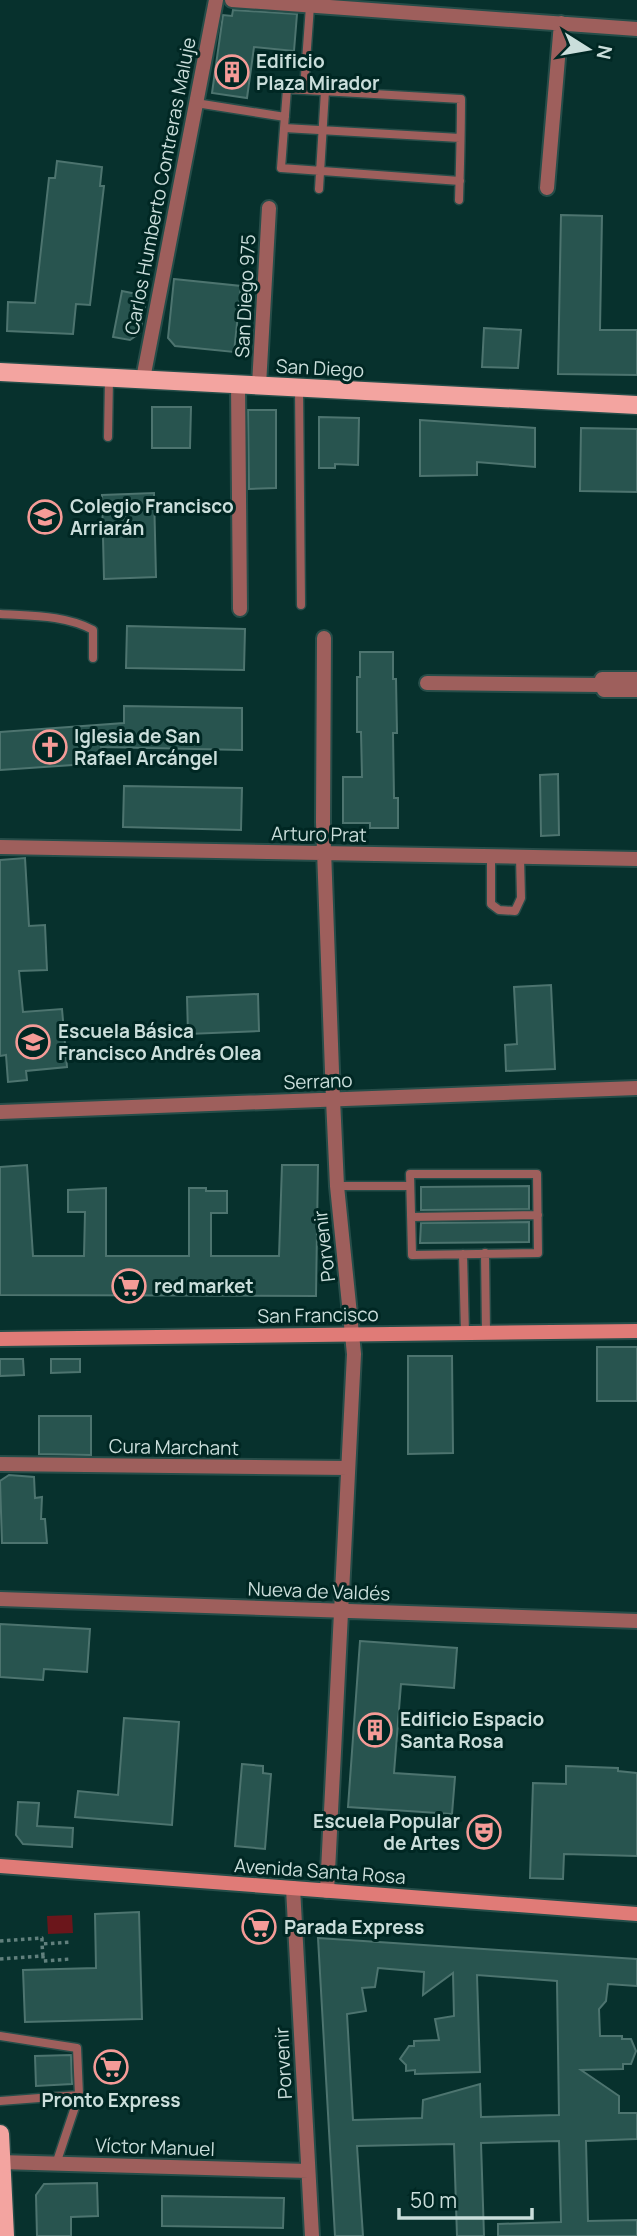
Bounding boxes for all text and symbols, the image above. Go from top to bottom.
north arrow [553,14,623,84]
street label: Carlos Humberto Contreras Maluje [118,35,202,337]
text: N [591,43,619,61]
place label: Edificio Plaza Mirador [256,48,380,96]
building icon: Edificio Plaza Mirador [213,53,251,91]
street label: San Diego 975 [229,233,261,359]
street label: San Diego [275,353,365,383]
place label: Colegio Francisco Arriarán [70,493,234,541]
school or university icon: Colegio Francisco Arriarán [26,498,64,536]
place label: Iglesia de San Rafael Arcángel [74,723,218,771]
church icon: Iglesia de San Rafael Arcángel [31,728,69,766]
street label: Arturo Prat [271,820,367,848]
place label: Escuela Básica Francisco Andrés Olea [58,1018,261,1066]
school or university icon: Escuela Básica Francisco Andrés Olea [14,1023,52,1061]
street label: Serrano [283,1067,353,1095]
street label: Porvenir [307,1208,341,1283]
supermarket icon: red market [110,1267,148,1305]
place label: red market [154,1273,254,1299]
street label: San Francisco [257,1301,379,1329]
street label: Cura Marchant [109,1433,239,1461]
street label: Nueva de Valdés [247,1576,391,1606]
place label: Edificio Espacio Santa Rosa [400,1706,544,1754]
building icon: Edificio Espacio Santa Rosa [356,1711,394,1749]
place label: Escuela Popular de Artes [313,1808,460,1856]
theatre icon: Escuela Popular de Artes [465,1813,503,1851]
street label: Avenida Santa Rosa [233,1852,407,1890]
supermarket icon: Parada Express [240,1908,278,1946]
place label: Parada Express [284,1914,424,1940]
street label: Porvenir [268,2026,298,2100]
supermarket icon: Pronto Express [92,2048,130,2086]
place label: Pronto Express [41,2087,181,2113]
street label: Víctor Manuel [95,2132,215,2162]
scale bar [399,2176,532,2220]
text: 50 m [410,2186,457,2214]

